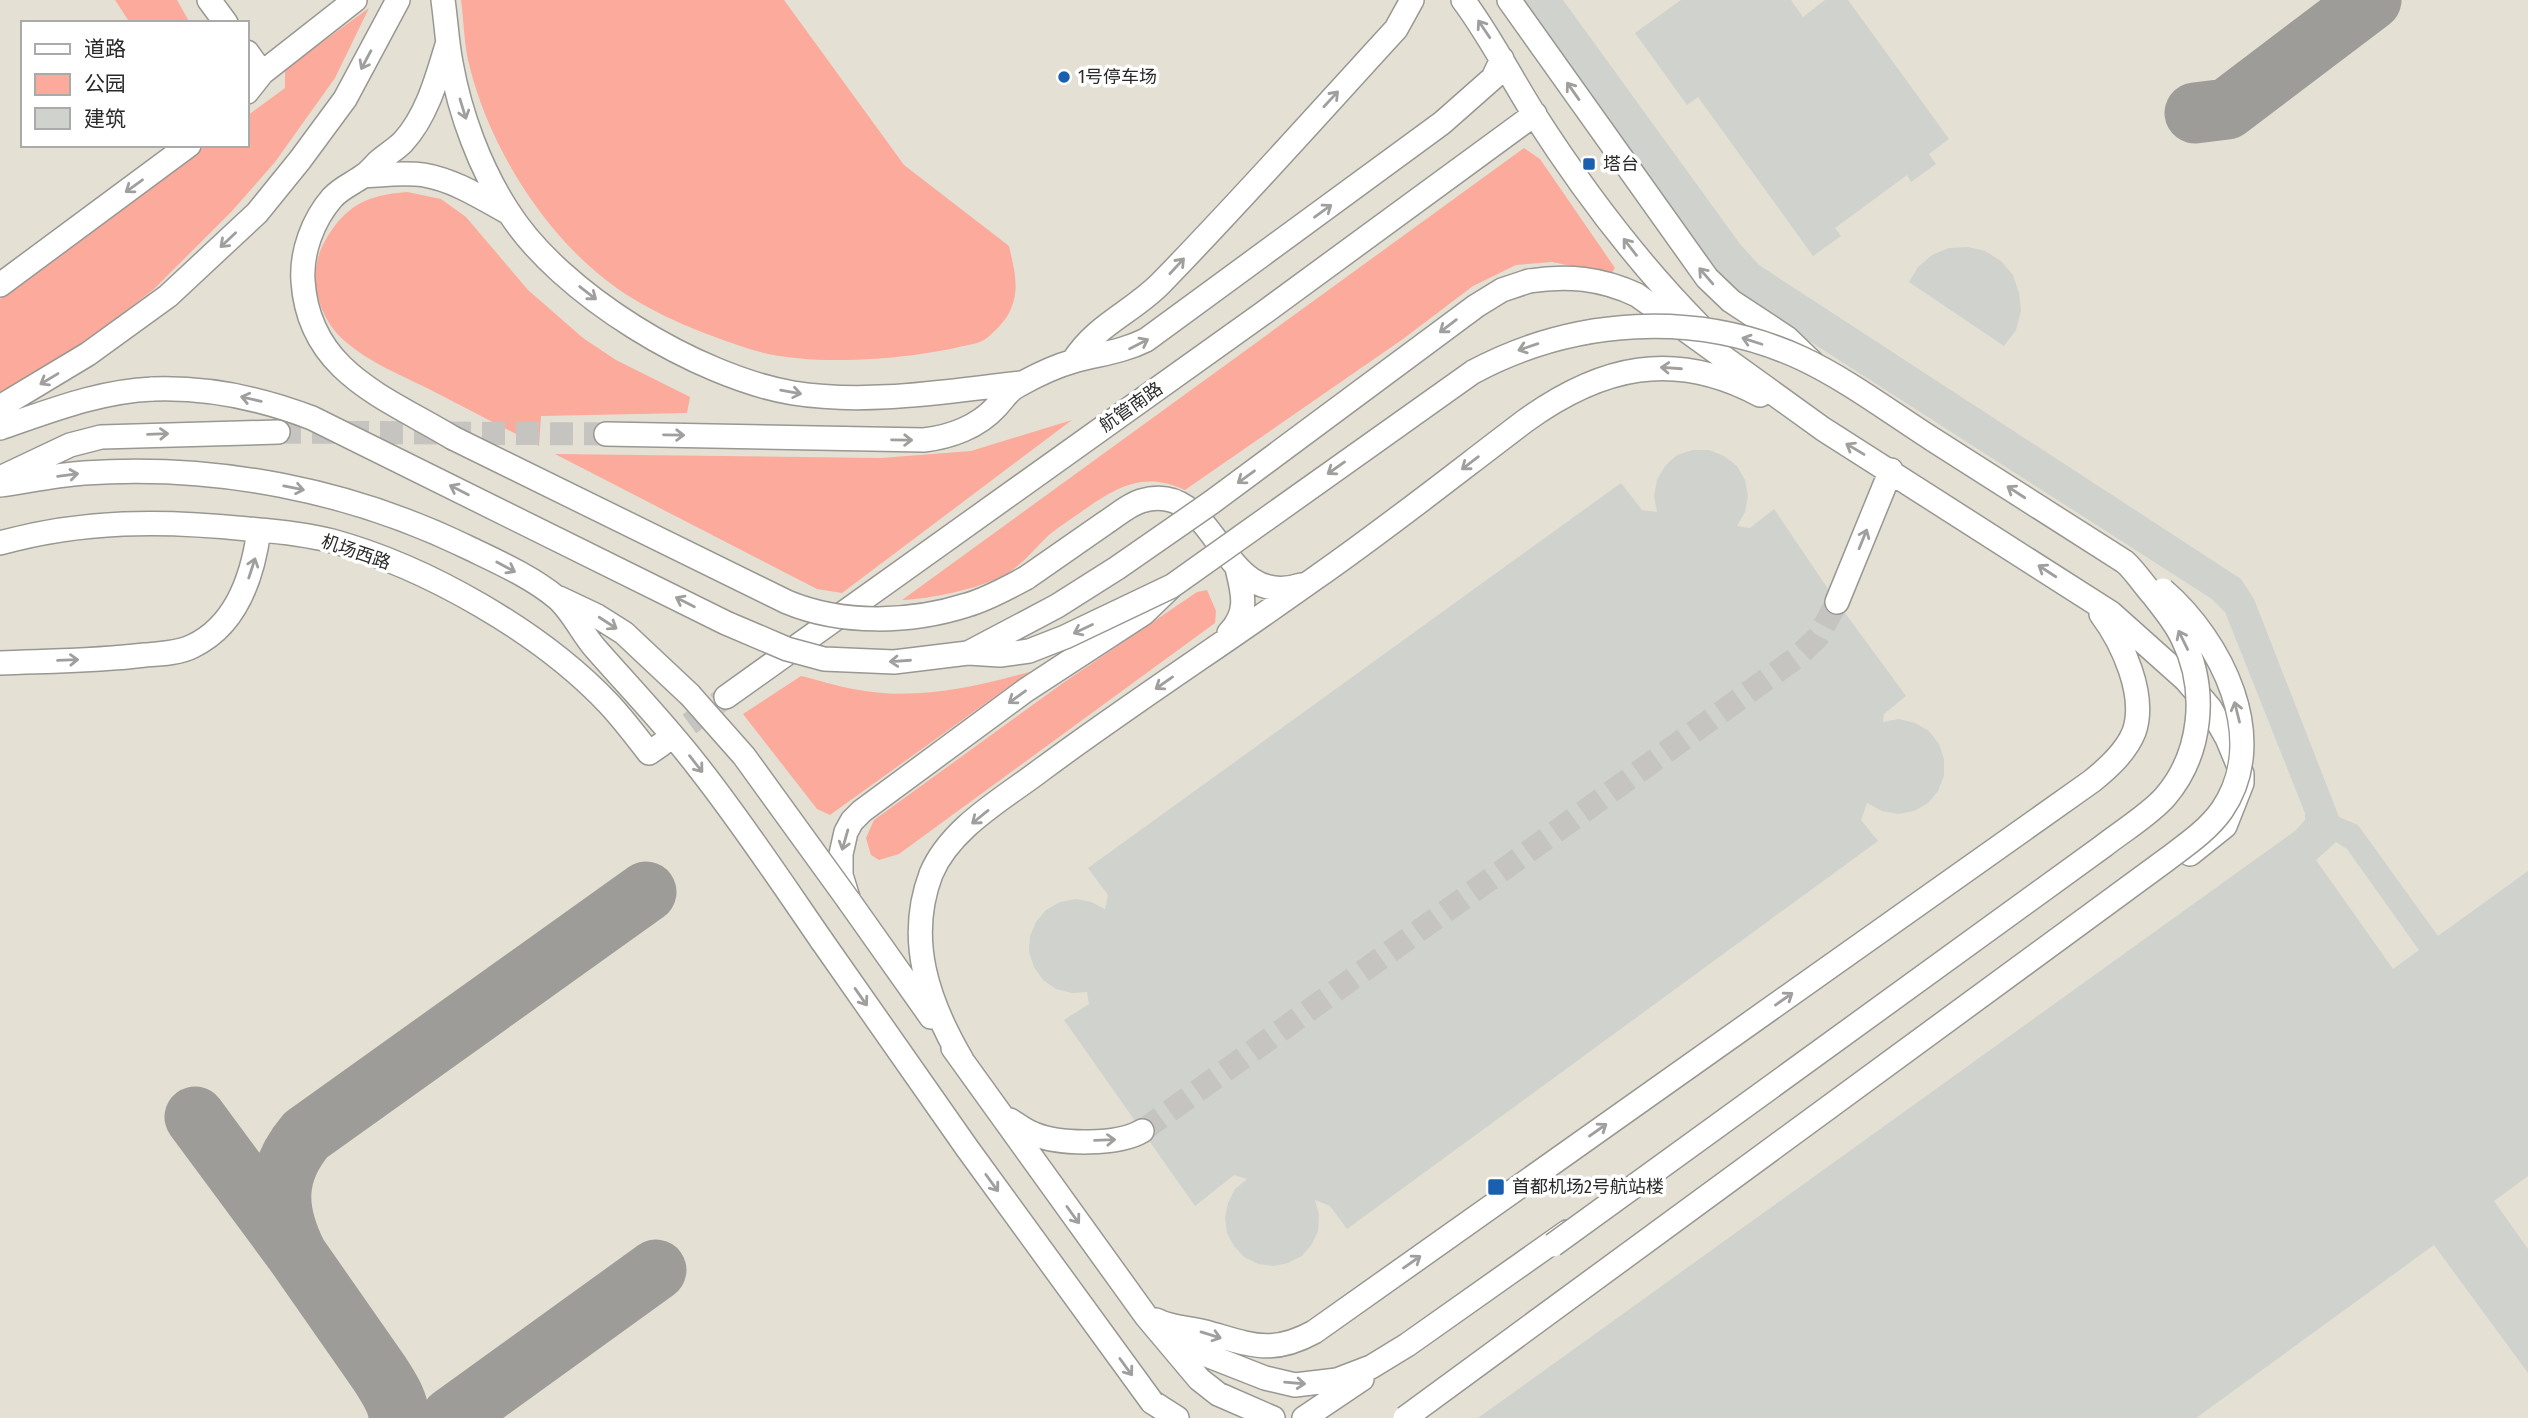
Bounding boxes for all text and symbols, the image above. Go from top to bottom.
one-way arrow [1477,20,1491,39]
legend [21,21,248,147]
text: 道路 [84,36,126,62]
one-way arrow [359,50,373,70]
place label: 1号停车场 [1078,66,1157,88]
marker: 1号停车场 [1056,69,1072,85]
text: 公园 [84,71,126,97]
one-way arrow [1566,82,1580,101]
one-way arrow [1323,91,1340,108]
one-way arrow [457,98,470,120]
text: 建筑 [84,106,126,132]
place label: 塔台 [1603,153,1639,175]
marker: 塔台 [1581,156,1597,172]
one-way arrow [125,179,144,193]
one-way arrow [1313,204,1332,218]
one-way arrow [219,232,237,248]
one-way arrow [1623,239,1638,257]
one-way arrow [1168,258,1185,275]
one-way arrow [1698,268,1714,286]
one-way arrow [579,286,597,301]
one-way arrow [1440,319,1458,334]
one-way arrow [1741,333,1763,346]
one-way arrow [1128,336,1149,350]
one-way arrow [1517,342,1539,354]
one-way arrow [1660,361,1682,374]
one-way arrow [39,372,59,386]
street label: 航管南路 [1095,377,1167,437]
one-way arrow [779,386,801,399]
one-way arrow [241,391,263,404]
one-way arrow [146,427,169,440]
one-way arrow [662,428,685,442]
one-way arrow [890,433,913,447]
one-way arrow [1846,441,1866,455]
one-way arrow [1461,455,1480,470]
one-way arrow [1327,460,1346,475]
one-way arrow [56,469,78,482]
one-way arrow [1237,469,1256,484]
one-way arrow [282,481,305,495]
one-way arrow [449,482,470,496]
one-way arrow [2007,485,2027,499]
one-way arrow [1857,529,1870,551]
street label: 机场西路 [318,530,394,574]
one-way arrow [246,557,259,579]
one-way arrow [495,561,516,574]
one-way arrow [2038,563,2057,578]
one-way arrow [675,595,696,609]
one-way arrow [598,615,617,630]
one-way arrow [1073,623,1094,636]
one-way arrow [2176,630,2190,651]
one-way arrow [56,654,79,667]
one-way arrow [890,655,912,668]
one-way arrow [1155,676,1174,690]
one-way arrow [1008,689,1027,704]
one-way arrow [2230,701,2243,724]
one-way arrow [688,754,703,773]
one-way arrow [971,809,989,824]
one-way arrow [837,829,850,851]
one-way arrow [854,987,868,1006]
one-way arrow [1774,992,1793,1006]
one-way arrow [1588,1123,1607,1138]
one-way arrow [1094,1134,1117,1147]
one-way arrow [985,1173,999,1192]
place label: 首都机场2号航站楼 [1512,1176,1664,1198]
marker: 首都机场2号航站楼 [1486,1177,1506,1197]
one-way arrow [1066,1205,1080,1224]
one-way arrow [1402,1255,1421,1269]
one-way arrow [1200,1329,1222,1342]
one-way arrow [1119,1357,1133,1376]
one-way arrow [1283,1377,1306,1390]

